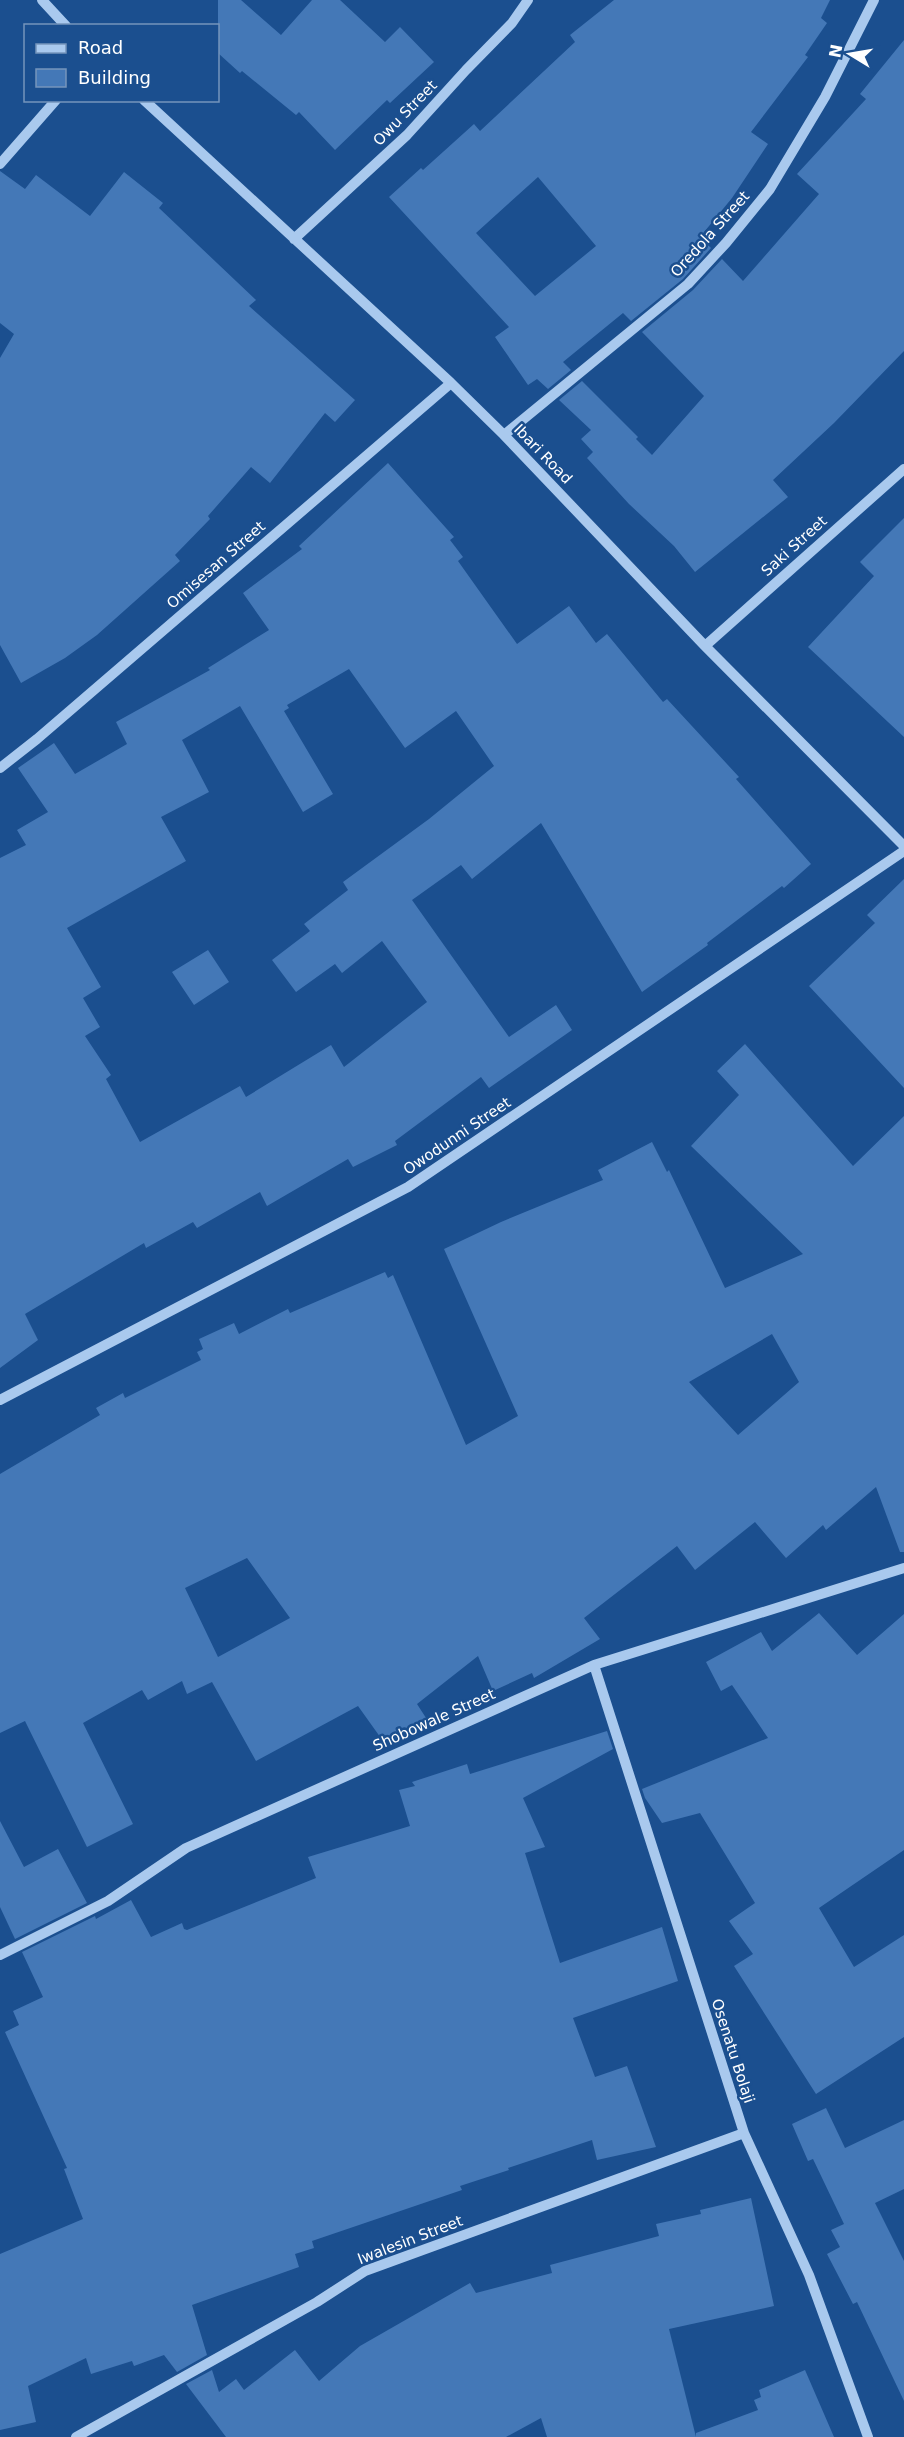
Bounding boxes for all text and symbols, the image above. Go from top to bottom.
legend [24,24,219,102]
north arrow [820,24,880,84]
text: Road [78,37,123,58]
text: N [825,43,846,60]
text: Building [78,67,151,88]
street label: Owu Street [369,76,441,149]
street label: Oredola Street [667,187,753,281]
street label: Ibari Road [510,420,576,488]
street label: Saki Street [758,512,831,580]
street label: Omisesan Street [163,517,269,613]
street label: Owodunni Street [400,1093,514,1179]
street label: Shobowale Street [370,1685,498,1755]
street label: Osenatu Bolaji [708,1996,758,2106]
street label: Iwalesin Street [355,2212,465,2268]

